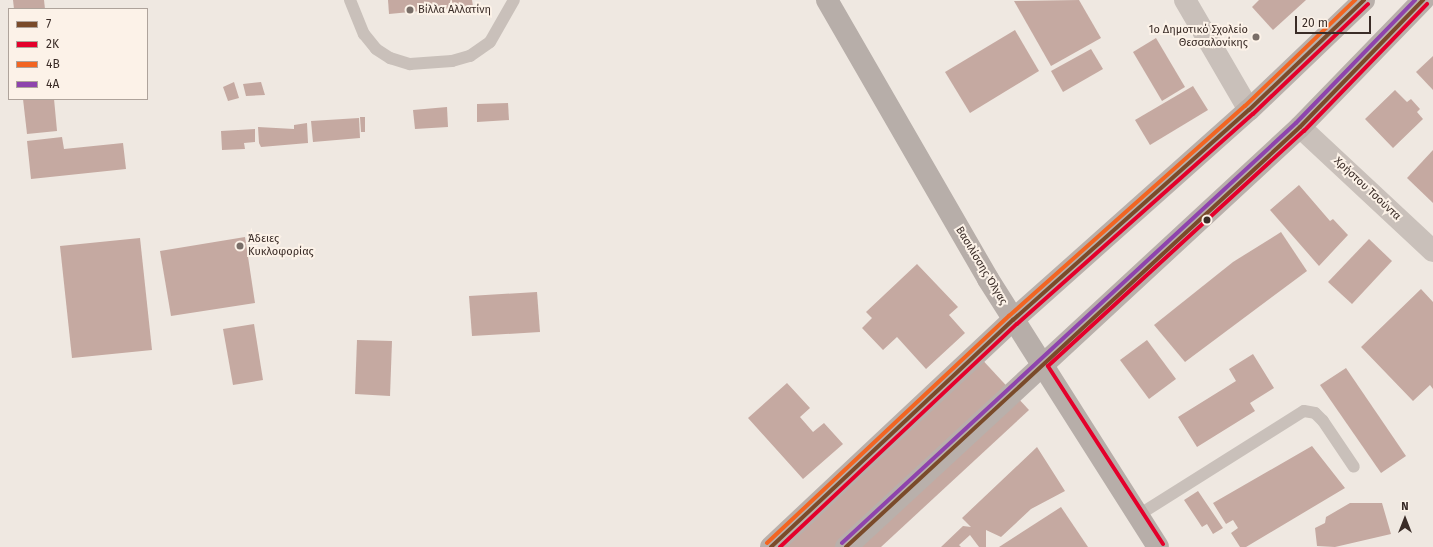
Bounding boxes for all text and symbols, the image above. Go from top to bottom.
place label: Βίλλα Αλλατίνη [418,3,491,17]
marker: Βίλλα Αλλατίνη [405,5,415,15]
legend [8,8,148,100]
scale bar [1297,8,1373,34]
text: 20 m [1302,16,1328,30]
text: 7 [46,17,51,31]
place label: 1ο Δημοτικό Σχολείο Θεσσαλονίκης [1149,24,1248,50]
marker: 1ο Δημοτικό Σχολείο Θεσσαλονίκης [1251,32,1261,42]
text: 2Κ [46,37,59,51]
text: 4Β [46,57,60,71]
text: 4Α [46,77,59,91]
street label: Χρήστου Τσούντα [1331,155,1403,223]
unlabelled marker [1202,215,1212,225]
street label: Βασιλίσσης Όλγας [952,225,1010,307]
place label: Άδειες Κυκλοφορίας [248,233,314,259]
marker: Άδειες Κυκλοφορίας [235,241,245,251]
north arrow [1385,499,1425,539]
text: N [1401,500,1409,513]

